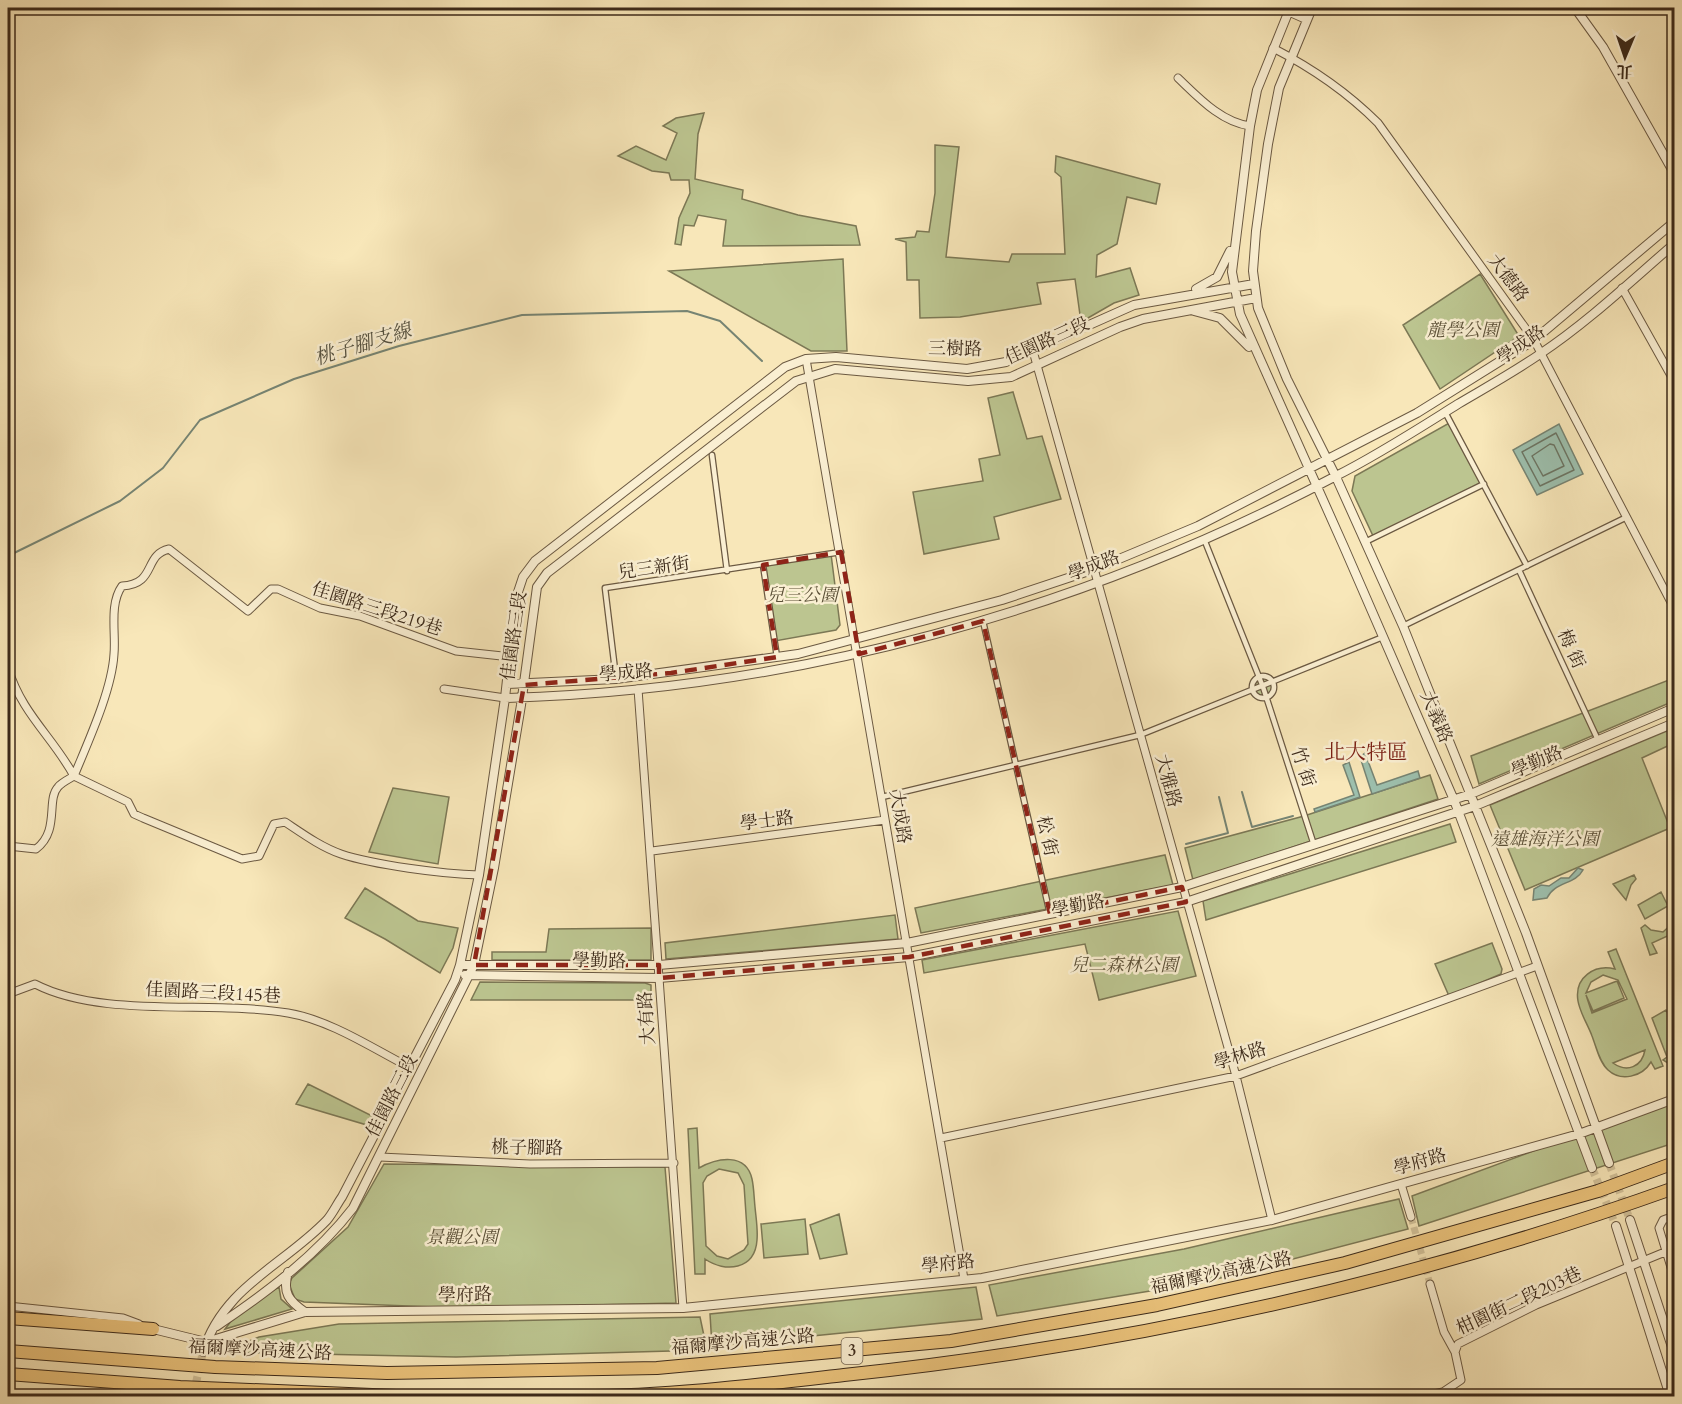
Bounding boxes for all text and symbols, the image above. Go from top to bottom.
north arrow [1595,27,1655,87]
text: 北 [1616,60,1633,82]
street label: 大德路 [1482,249,1534,307]
street label: 佳園路三段 [1001,311,1093,371]
water label: 桃子腳支線 [311,316,417,372]
park label: 龍學公園 [1427,318,1502,343]
street label: 學成路 [1492,320,1550,370]
street label: 三樹路 [928,336,982,362]
street label: 學成路 [1064,545,1124,587]
street label: 兒三新街 [617,551,691,585]
street label: 佳園路三段219巷 [309,576,445,642]
park label: 兒三公園 [766,583,841,608]
street label: 佳園路三段 [495,590,533,682]
street label: 梅 街 [1551,625,1591,673]
street label: 學成路 [598,658,654,688]
street label: 大義路 [1414,687,1458,747]
district label: 北大特區 [1324,738,1408,767]
street label: 學勤路 [1507,740,1567,784]
street label: 竹 街 [1285,744,1321,790]
street label: 大雅路 [1149,752,1187,810]
street label: 大成路 [883,788,917,846]
street label: 學士路 [739,805,795,837]
street label: 松 街 [1031,813,1063,859]
park label: 遠雄海洋公園 [1491,827,1602,852]
street label: 學勤路 [1049,889,1107,923]
street label: 學勤路 [572,948,626,974]
park label: 兒二森林公園 [1070,953,1181,978]
street label: 佳園路三段145巷 [145,977,281,1009]
street label: 大有路 [633,990,661,1046]
street label: 學林路 [1211,1036,1269,1076]
street label: 佳園路三段 [360,1050,424,1142]
street label: 桃子腳路 [491,1135,563,1161]
street label: 學府路 [1391,1143,1449,1181]
park label: 景觀公園 [426,1225,501,1250]
street label: 福爾摩沙高速公路 [1148,1246,1294,1300]
street label: 學府路 [920,1249,976,1279]
street label: 柑園街二段203巷 [1452,1261,1586,1341]
street label: 學府路 [438,1282,492,1308]
street label: 福爾摩沙高速公路 [670,1323,816,1361]
street label: 福爾摩沙高速公路 [187,1334,333,1366]
road number: 3 [842,1338,862,1364]

